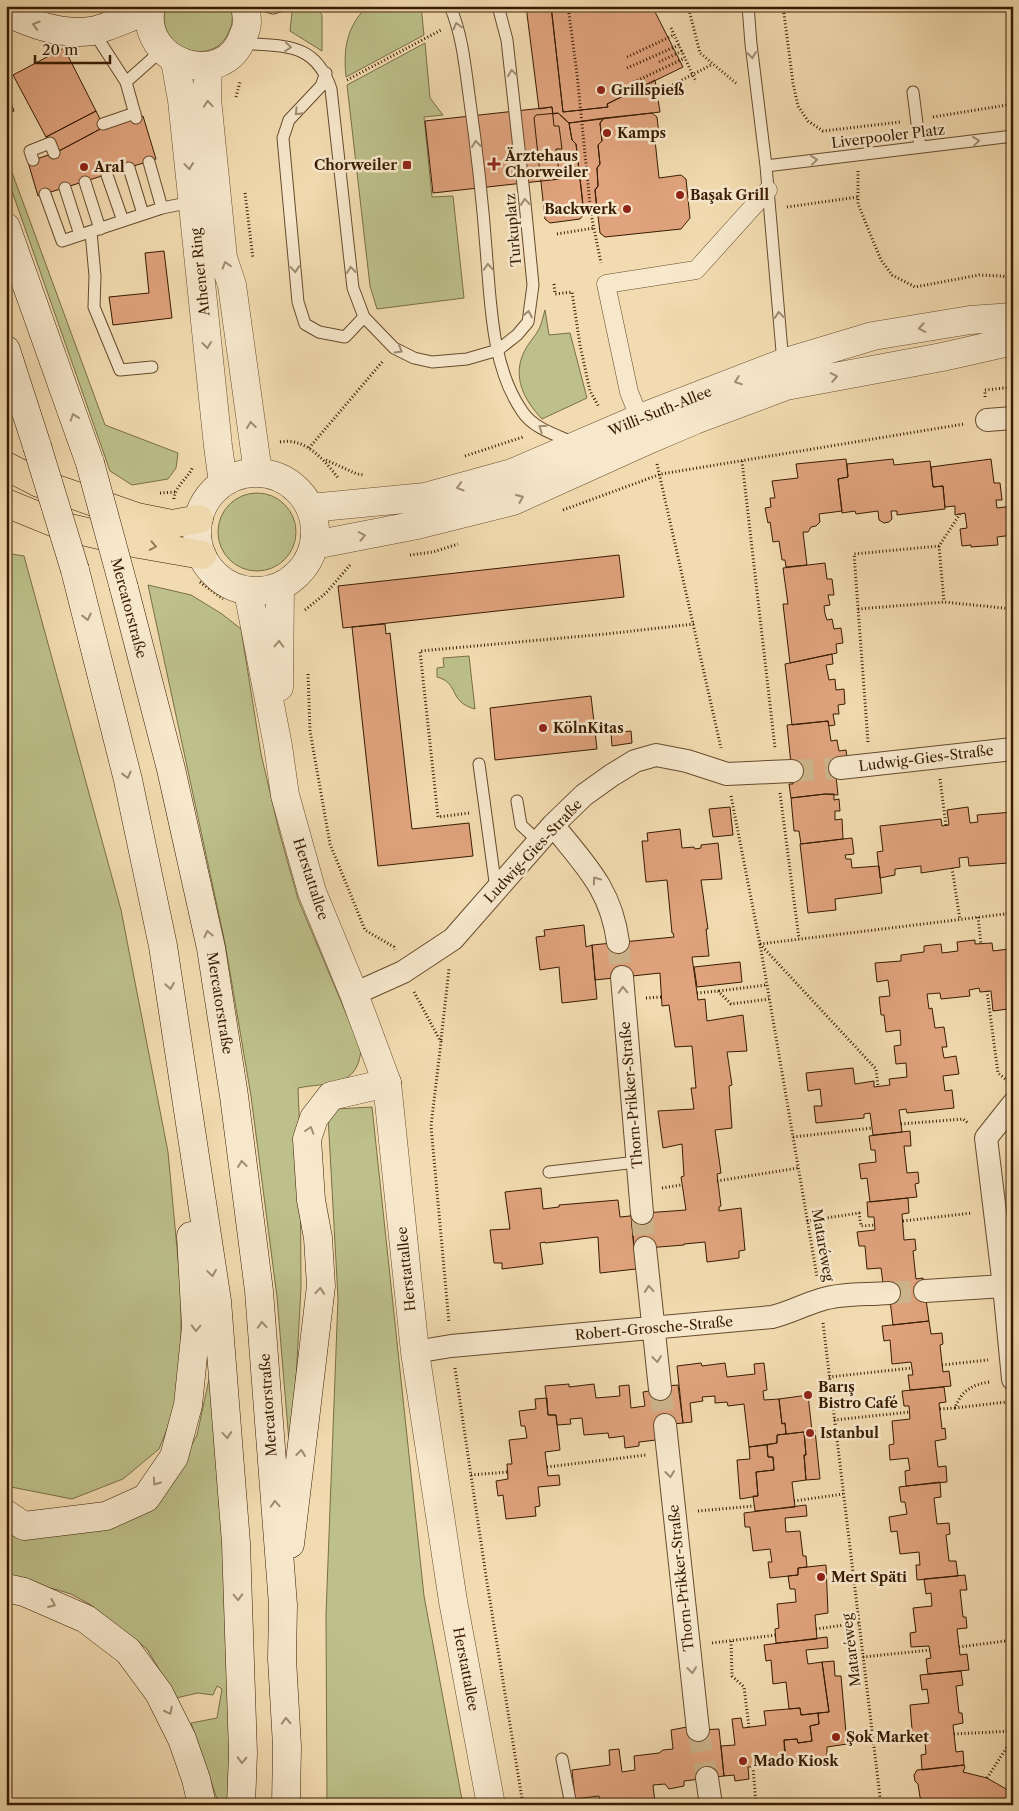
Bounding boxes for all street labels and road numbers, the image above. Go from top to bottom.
street label: Liverpooler Platz [830,120,946,152]
street label: Turkuplatz [501,193,525,267]
street label: Athener Ring [186,227,214,318]
street label: Willi-Suth-Allee [605,382,714,440]
street label: Mercatorstraße [107,556,151,660]
street label: Ludwig-Gies-Straße [858,741,995,775]
street label: Ludwig-Gies-Straße [480,795,586,907]
street label: Herstattallee [289,836,333,922]
street label: Mercatorstraße [203,951,237,1056]
street label: Thorn-Prikker-Straße [616,1021,646,1169]
street label: Mataréweg [808,1207,838,1283]
street label: Herstattallee [393,1226,419,1312]
street label: Robert-Grosche-Straße [574,1312,734,1344]
street label: Mercatorstraße [255,1353,281,1457]
street label: Thorn-Prikker-Straße [664,1504,698,1652]
street label: Mataréweg [838,1612,864,1688]
street label: Herstattallee [449,1626,483,1713]

